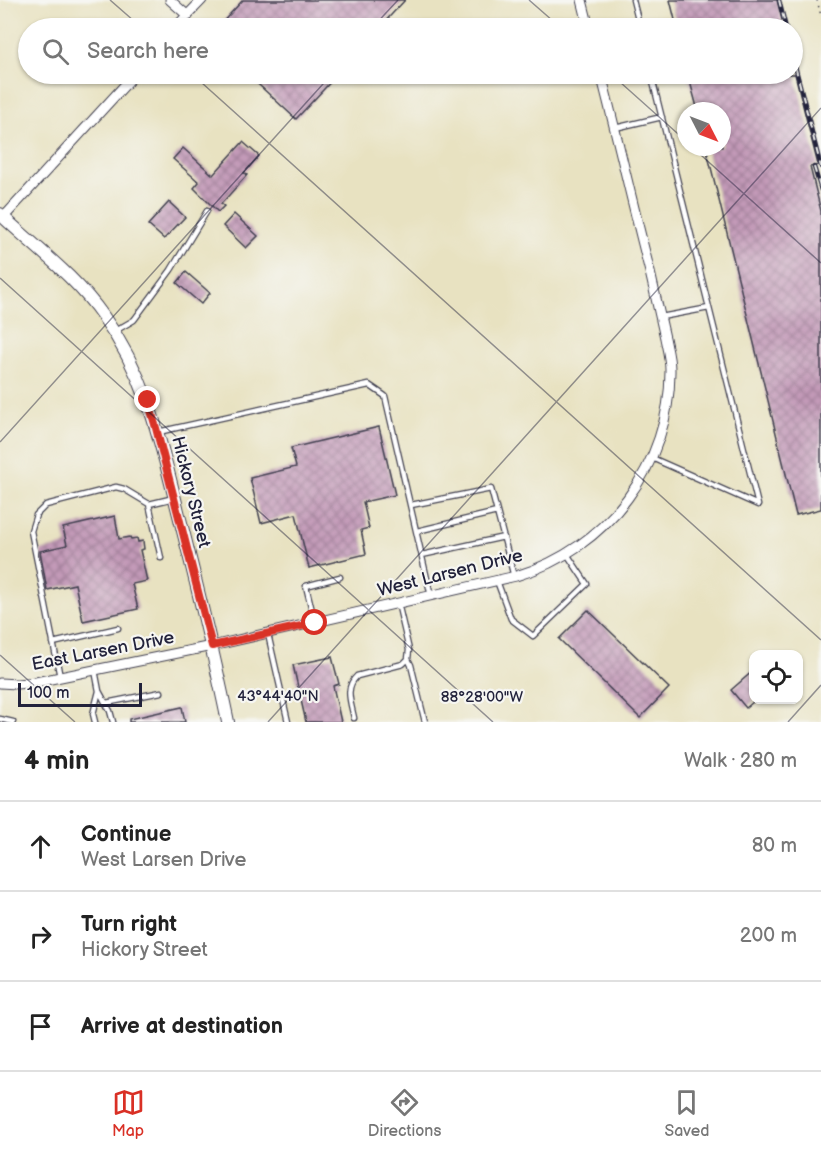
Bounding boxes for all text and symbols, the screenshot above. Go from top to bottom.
search box [18,18,803,84]
icon: search [39,35,72,68]
text: Search here [87,38,209,65]
north arrow [677,102,731,156]
route end [134,386,160,412]
street label: Hickory Street [167,434,215,550]
street label: West Larsen Drive [375,545,525,601]
route start [301,609,327,635]
street label: East Larsen Drive [30,627,176,675]
map controls [749,650,803,704]
button: locate [749,650,803,704]
scale bar [18,680,142,708]
text: 100 m [27,684,70,703]
text: 43°44'40"N [237,687,319,706]
text: 88°28'00"W [441,688,523,707]
text: 4 min [24,746,89,777]
text: Walk · 280 m [684,749,797,773]
text: Continue [81,821,171,848]
icon: ahead [24,830,57,863]
text: 80 m [752,834,797,858]
text: West Larsen Drive [81,848,246,872]
text: Turn right [81,911,177,938]
icon: right [24,920,57,953]
text: 200 m [740,924,797,948]
text: Hickory Street [81,938,208,962]
icon: arrive [24,1010,57,1043]
text: Arrive at destination [81,1013,283,1040]
tab: Map [112,1086,145,1141]
tab: Directions [368,1086,441,1141]
tab: Saved [664,1086,709,1141]

